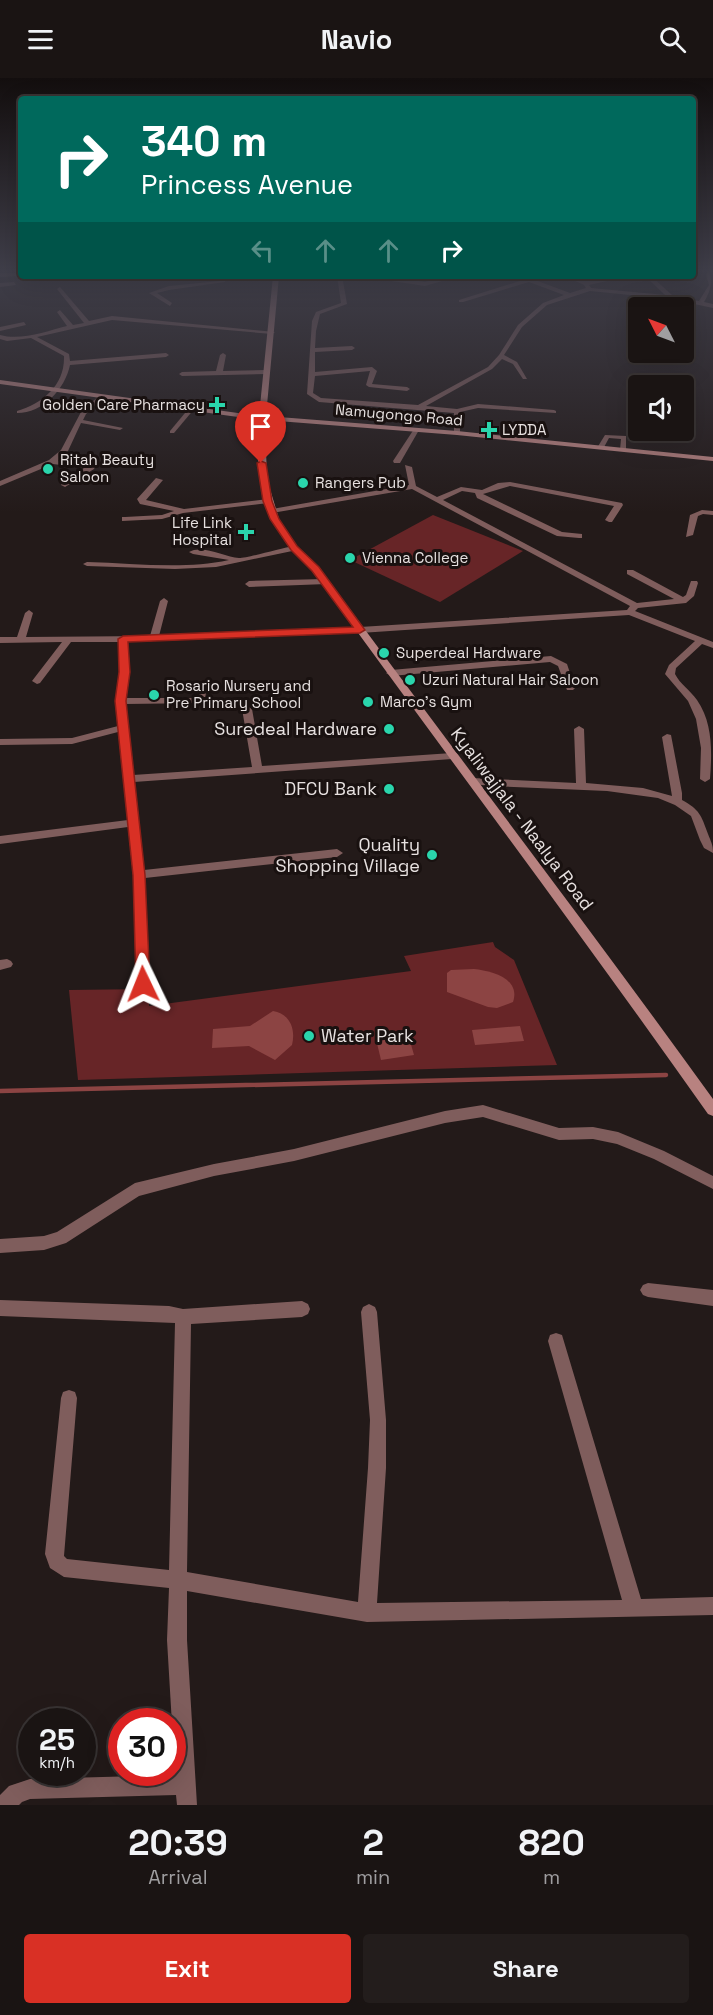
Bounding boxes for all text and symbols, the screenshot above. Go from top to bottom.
text: Navio [321,22,392,57]
icon: menu [24,23,57,56]
icon: search [656,23,689,56]
text: 340 m [141,115,267,168]
icon: right [42,120,120,198]
text: Princess Avenue [141,167,353,202]
icon: left [246,234,279,267]
icon: ahead [309,234,342,267]
icon: ahead [372,234,405,267]
icon: right [435,234,468,267]
north arrow [628,297,694,363]
map controls [628,297,694,441]
button: sound [628,375,694,441]
place label: Golden Care Pharmacy [42,395,205,414]
marker: Golden Care Pharmacy [210,398,224,412]
street label: Namugongo Road [334,399,464,430]
pin [235,401,286,463]
icon: arrive [244,410,277,443]
place label: LYDDA [502,420,547,439]
marker: LYDDA [480,421,498,439]
place label: Ritah Beauty Saloon [60,450,154,486]
marker: Ritah Beauty Saloon [41,462,55,476]
place label: Rangers Pub [315,473,406,492]
marker: Rangers Pub [296,476,310,490]
place label: Life Link Hospital [172,513,232,549]
marker: Life Link Hospital [237,523,255,541]
place label: Vienna College [362,548,468,567]
marker: Vienna College [343,551,357,565]
place label: Superdeal Hardware [396,643,541,662]
marker: Superdeal Hardware [377,646,391,660]
place label: Uzuri Natural Hair Saloon [422,670,599,689]
marker: Uzuri Natural Hair Saloon [403,673,417,687]
place label: Rosario Nursery and Pre Primary School [166,676,311,712]
marker: Rosario Nursery and Pre Primary School [147,688,161,702]
place label: Marco's Gym [380,692,472,711]
marker: Marco's Gym [361,695,375,709]
place label: Suredeal Hardware [214,717,377,740]
marker: Suredeal Hardware [382,722,396,736]
street label: Kyaliwajjala - Naalya Road [446,723,599,915]
place label: DFCU Bank [284,777,377,800]
marker: DFCU Bank [382,782,396,796]
place label: Quality Shopping Village [276,833,420,877]
marker: Quality Shopping Village [425,848,439,862]
position arrow [111,952,175,1016]
place label: Water Park [321,1024,414,1047]
marker: Water Park [302,1029,316,1043]
speed limit sign: 30 [108,1708,186,1786]
text: 25 [39,1720,75,1759]
text: km/h [39,1753,75,1772]
text: 20:39 [128,1820,228,1866]
text: 2 [362,1820,384,1866]
text: 820 [518,1820,585,1866]
text: Arrival [148,1864,208,1890]
text: min [356,1864,390,1890]
text: m [543,1864,560,1890]
button: Exit [24,1934,351,2003]
button: Share [363,1934,689,2003]

